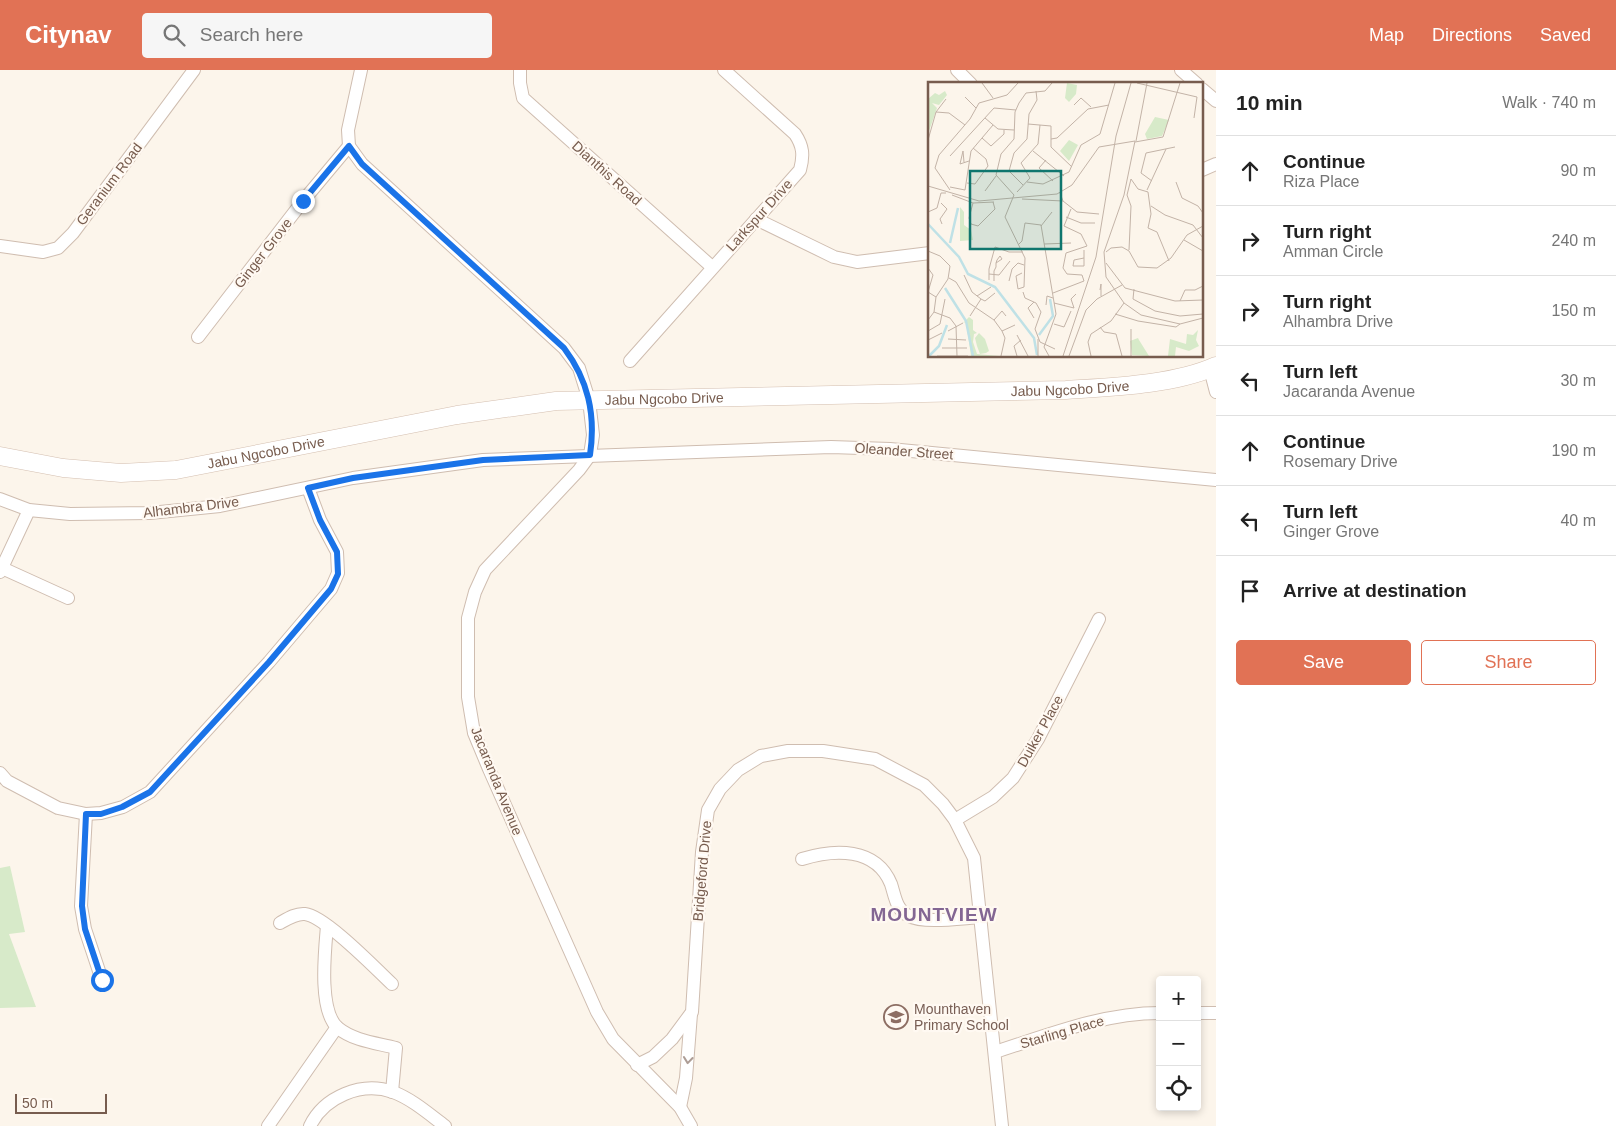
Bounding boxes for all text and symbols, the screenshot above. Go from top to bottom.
search box [142,13,492,58]
text: Citynav [25,21,112,48]
icon: search [160,21,188,49]
text: Search here [200,24,303,45]
text: Map [1369,25,1404,45]
text: Directions [1432,25,1512,45]
text: Saved [1540,25,1591,45]
inset map [928,82,1204,358]
text: 10 min [1236,91,1303,114]
text: Walk · 740 m [1502,94,1596,111]
street label: Dianthis Road [569,138,645,208]
street label: Geranium Road [73,140,145,228]
text: Continue [1283,151,1365,172]
icon: ahead [1236,157,1264,185]
text: 90 m [1560,162,1596,179]
text: Riza Place [1283,173,1359,190]
street label: Larkspur Drive [723,176,796,254]
route end [292,190,315,213]
street label: Ginger Grove [231,215,295,291]
text: Turn right [1283,221,1371,242]
icon: right [1236,227,1264,255]
text: 240 m [1552,232,1596,249]
text: Amman Circle [1283,243,1383,260]
text: Turn right [1283,291,1371,312]
icon: right [1236,297,1264,325]
text: 150 m [1552,302,1596,319]
text: Alhambra Drive [1283,313,1393,330]
text: Turn left [1283,361,1358,382]
icon: left [1236,367,1264,395]
text: 30 m [1560,372,1596,389]
street label: Jabu Ngcobo Drive [1010,377,1130,399]
text: Jacaranda Avenue [1283,383,1415,400]
street label: Jabu Ngcobo Drive [604,389,724,408]
text: Continue [1283,431,1365,452]
street label: Jabu Ngcobo Drive [206,433,326,472]
icon: ahead [1236,437,1264,465]
street label: Oleander Street [854,440,954,462]
text: 190 m [1552,442,1596,459]
text: Rosemary Drive [1283,453,1398,470]
street label: Alhambra Drive [142,493,240,521]
text: Turn left [1283,501,1358,522]
icon: left [1236,507,1264,535]
text: 40 m [1560,512,1596,529]
text: Ginger Grove [1283,523,1379,540]
icon: arrive [1236,577,1264,605]
text: Arrive at destination [1283,580,1467,601]
button: Save [1236,640,1411,685]
button: Share [1421,640,1596,685]
street label: Duiker Place [1014,692,1066,770]
street label: Jacaranda Avenue [468,724,526,838]
street label: Bridgeford Drive [690,820,714,922]
district label: MOUNTVIEW [870,904,998,925]
route start [91,969,114,992]
map controls [1156,976,1201,1111]
button: + [1156,976,1201,1021]
place label: Mounthaven Primary School [914,1001,1009,1033]
school or university icon: Mounthaven Primary School [883,1004,909,1030]
street label: Starling Place [1018,1012,1106,1052]
button: − [1156,1021,1201,1066]
one-way arrow [683,1056,694,1064]
button: locate [1156,1066,1201,1111]
scale bar [15,1091,108,1114]
text: 50 m [22,1095,53,1111]

